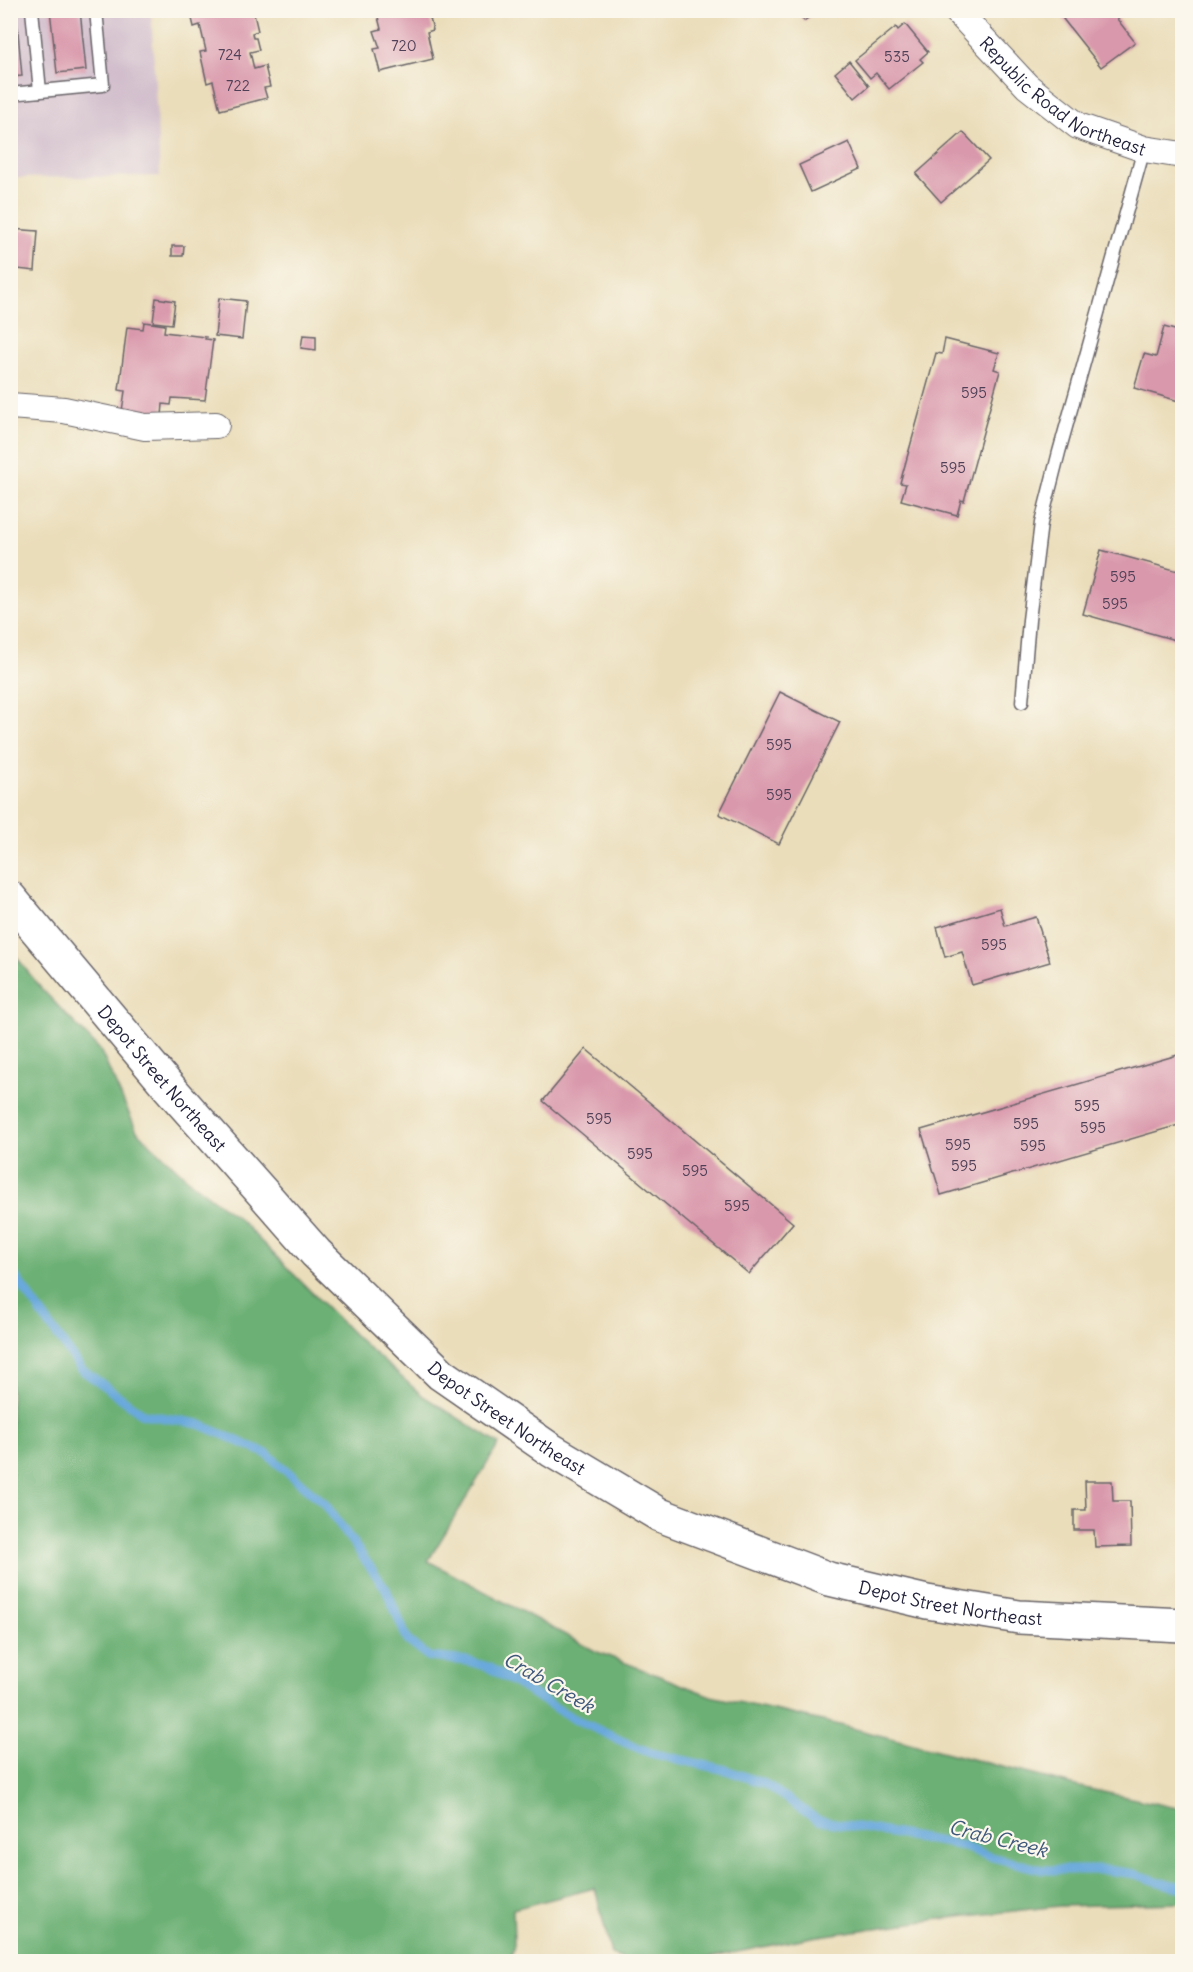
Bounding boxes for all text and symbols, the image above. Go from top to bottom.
street label: Republic Road Northeast [975,31,1149,160]
house number: 720 [391,36,417,55]
house number: 724 [218,45,242,64]
house number: 535 [884,47,910,66]
house number: 722 [226,76,250,95]
house number: 595 [961,383,987,402]
house number: 595 [940,458,966,477]
house number: 595 [1110,567,1136,586]
house number: 595 [1102,594,1128,613]
house number: 595 [766,735,792,754]
house number: 595 [766,785,792,804]
house number: 595 [981,935,1007,954]
street label: Depot Street Northeast [93,1000,232,1156]
house number: 595 [1074,1096,1100,1115]
house number: 595 [586,1109,612,1128]
house number: 595 [1013,1114,1039,1133]
house number: 595 [1080,1118,1106,1137]
house number: 595 [945,1135,971,1154]
house number: 595 [1020,1136,1046,1155]
house number: 595 [627,1144,653,1163]
house number: 595 [951,1156,977,1175]
house number: 595 [682,1161,708,1180]
house number: 595 [724,1196,750,1215]
street label: Depot Street Northeast [423,1356,590,1480]
street label: Depot Street Northeast [857,1575,1043,1630]
water label: Crab Creek [499,1646,600,1719]
water label: Crab Creek [946,1814,1052,1863]

